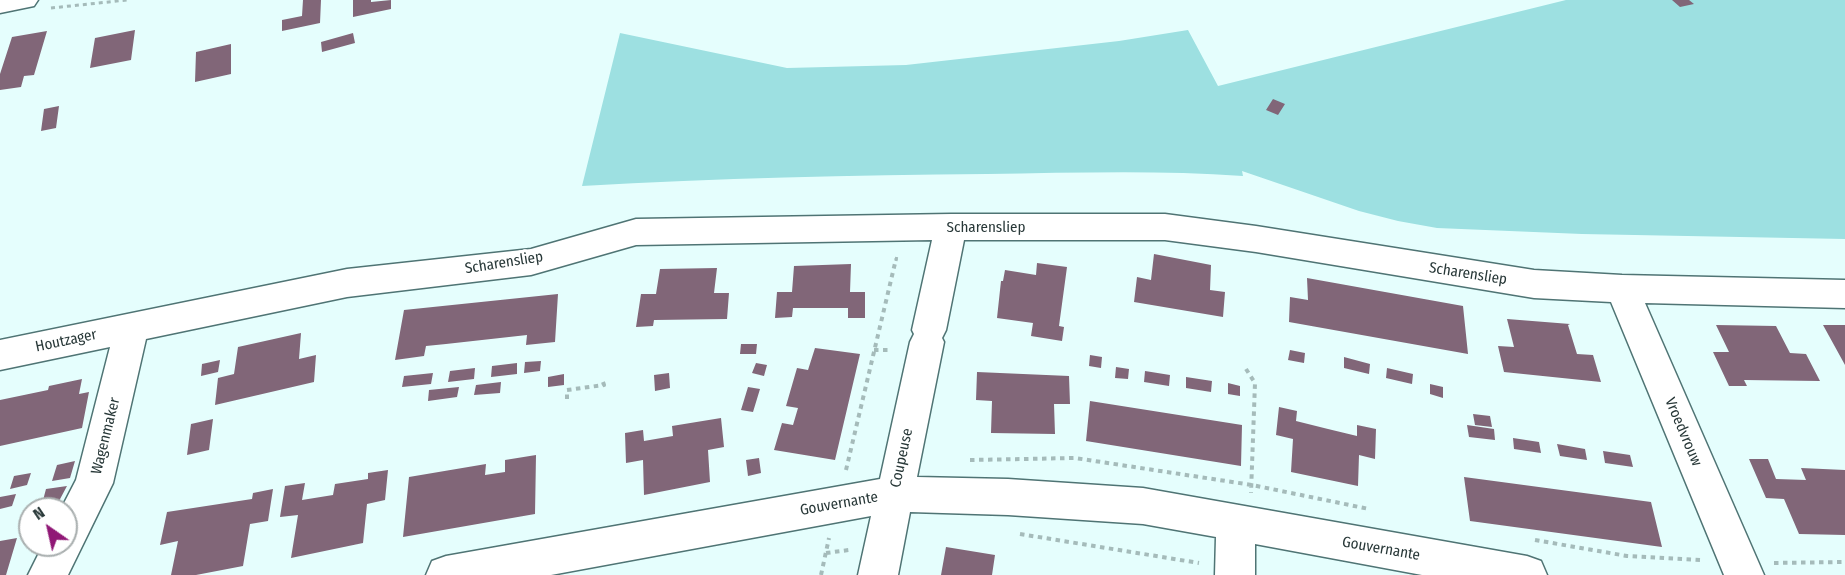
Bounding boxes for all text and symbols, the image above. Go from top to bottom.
street label: Scharensliep [947,219,1025,237]
street label: Scharensliep [464,248,544,278]
street label: Scharensliep [1428,259,1508,289]
street label: Houtzager [34,326,98,356]
street label: Vroedvrouw [1661,395,1705,469]
street label: Wagenmaker [88,396,124,476]
street label: Coupeuse [887,427,917,489]
street label: Gouvernante [799,488,879,520]
north arrow [18,497,78,557]
text: N [29,503,48,524]
street label: Gouvernante [1341,533,1421,565]

